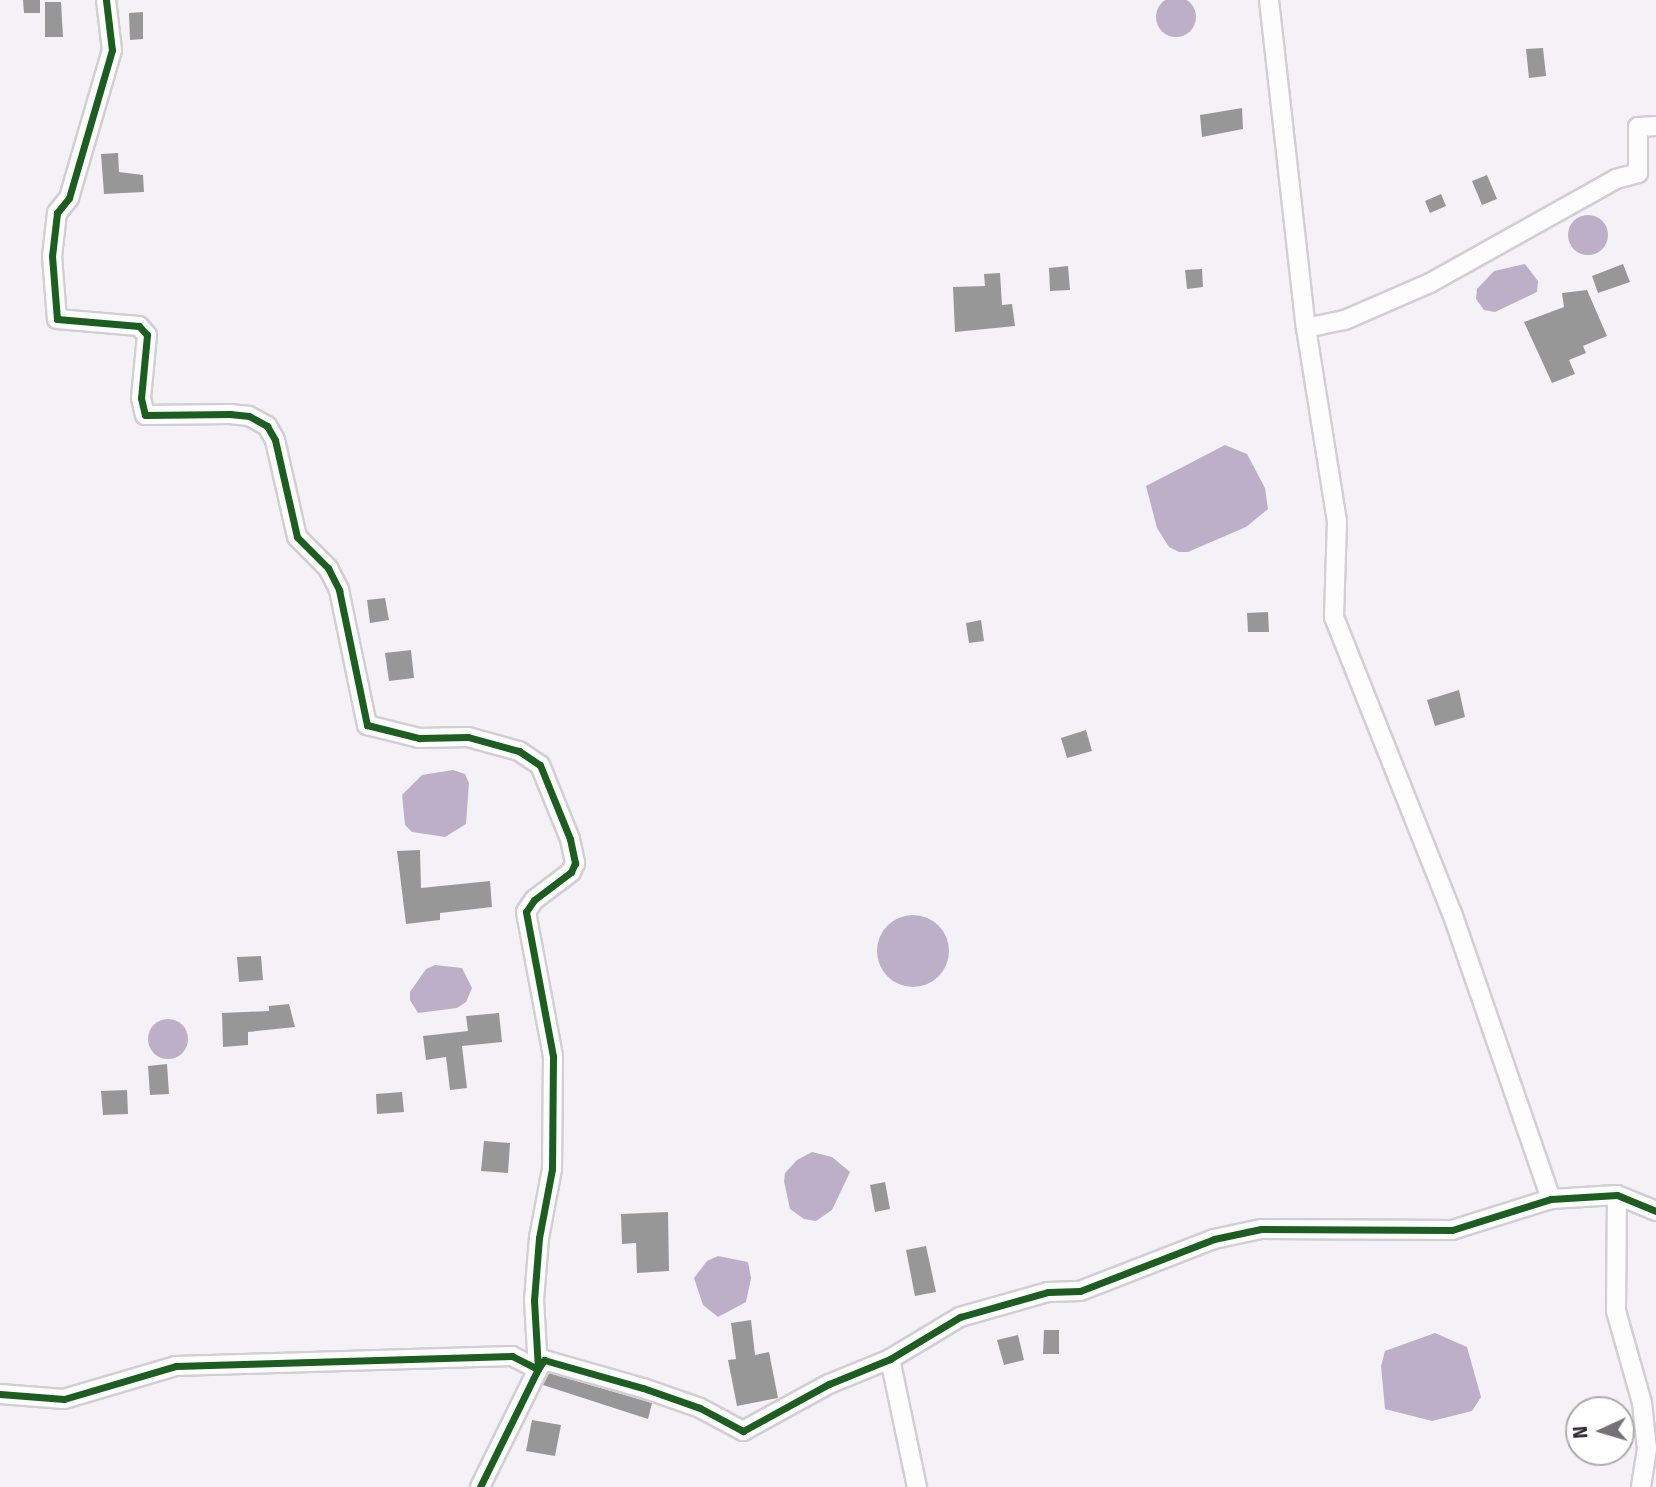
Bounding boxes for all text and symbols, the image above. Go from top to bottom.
north arrow [1565,1396,1635,1466]
text: N [1569,1425,1592,1439]

